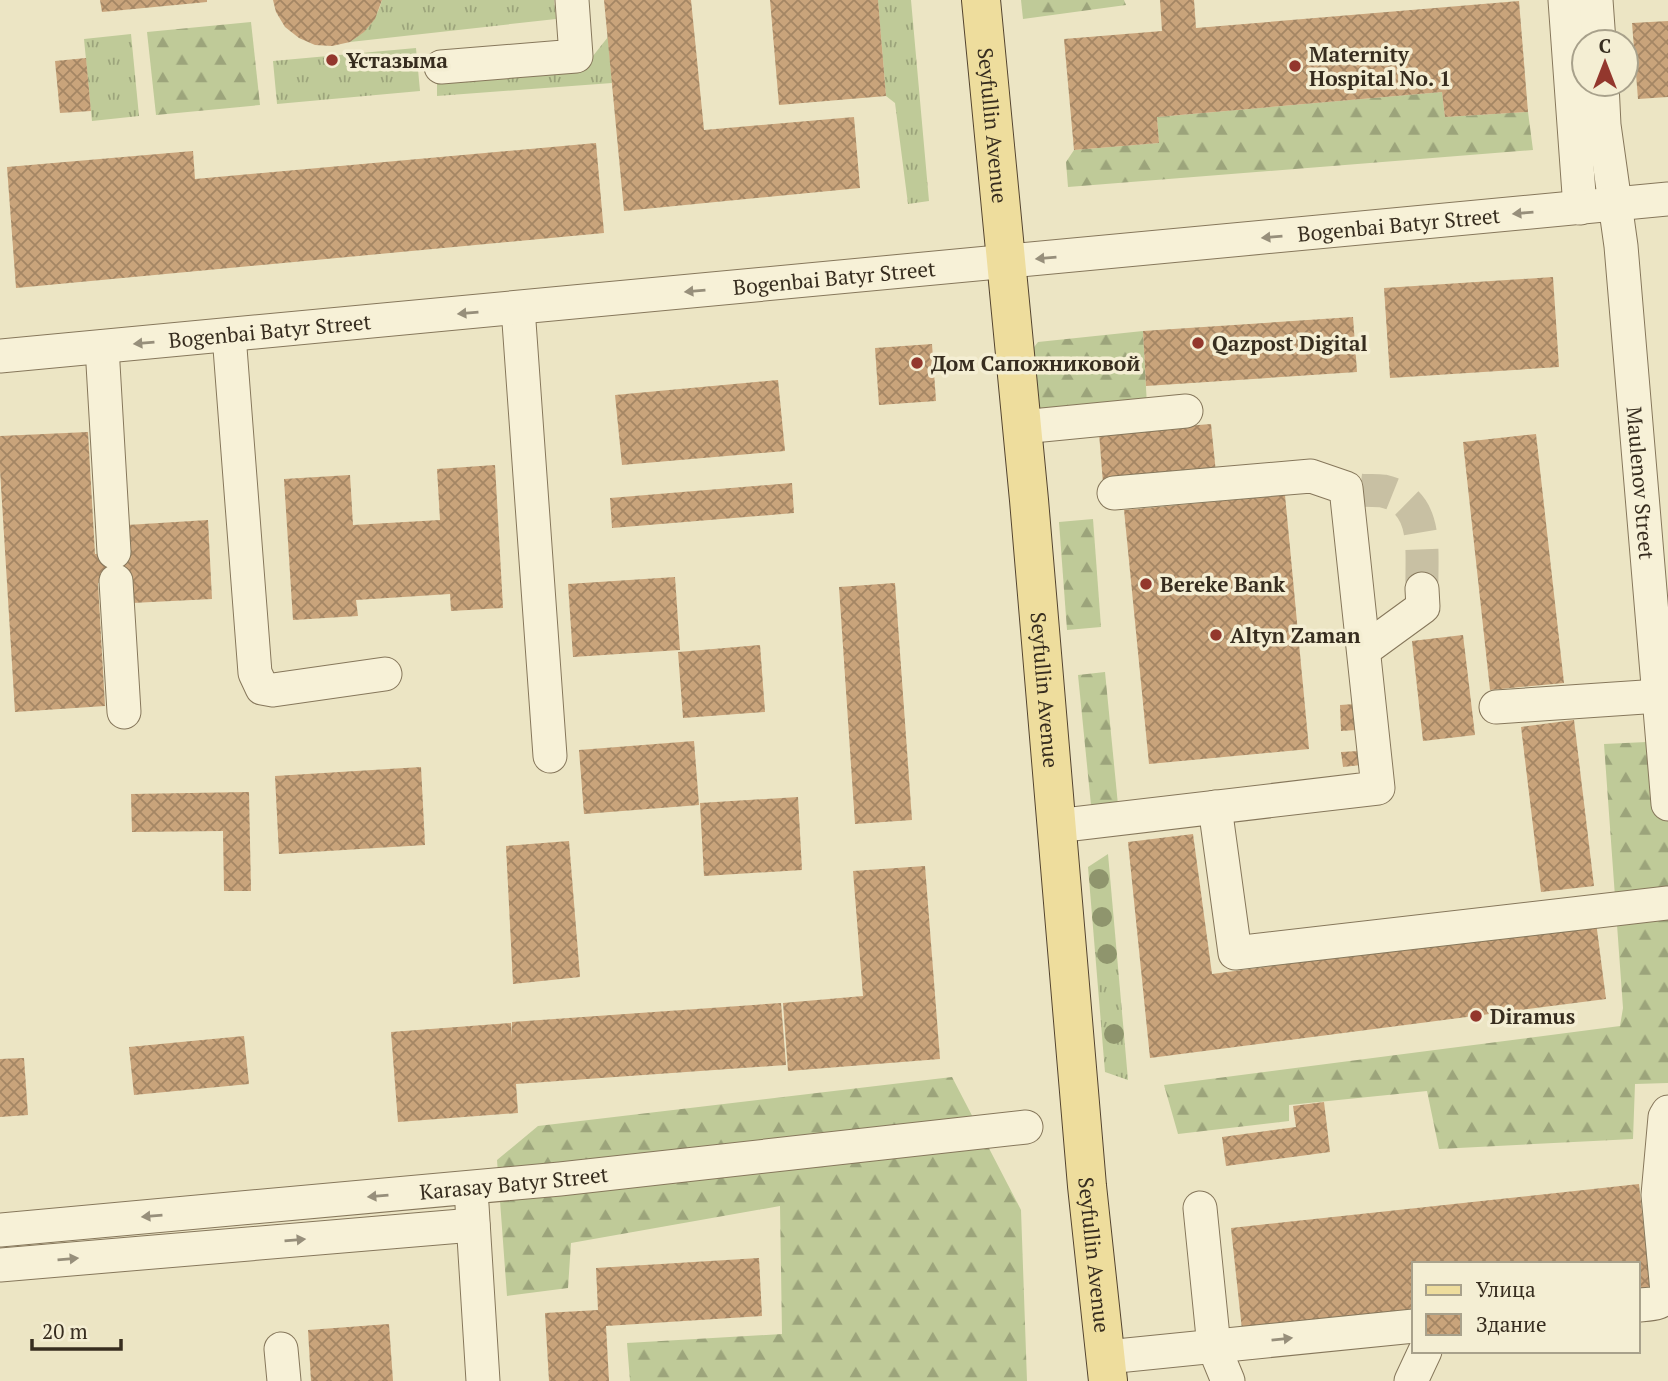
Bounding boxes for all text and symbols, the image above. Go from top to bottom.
north arrow [1570,28,1640,98]
text: С [1599,33,1611,58]
place label: Maternity Hospital No. 1 [1309,40,1451,92]
place label: Ұстазыма [346,46,448,74]
street label: Seyfullin Avenue [972,46,1014,205]
marker: Ұстазыма [324,52,340,68]
marker: Maternity Hospital No. 1 [1287,58,1303,74]
street label: Bogenbai Batyr Street [1296,201,1502,248]
one-way arrow [1512,208,1534,219]
one-way arrow [1261,231,1283,242]
one-way arrow [1035,253,1057,264]
street label: Bogenbai Batyr Street [732,254,937,301]
one-way arrow [684,286,706,297]
street label: Bogenbai Batyr Street [167,307,373,354]
one-way arrow [457,307,479,318]
place label: Qazpost Digital [1212,329,1367,357]
marker: Qazpost Digital [1190,335,1206,351]
one-way arrow [133,338,155,349]
place label: Дом Сапожниковой [931,349,1140,377]
marker: Дом Сапожниковой [909,355,925,371]
street label: Maulenov Street [1621,405,1661,561]
place label: Bereke Bank [1160,570,1286,598]
marker: Bereke Bank [1138,576,1154,592]
street label: Seyfullin Avenue [1025,611,1066,769]
place label: Altyn Zaman [1230,621,1361,649]
marker: Altyn Zaman [1208,627,1224,643]
place label: Diramus [1490,1002,1575,1030]
marker: Diramus [1468,1008,1484,1024]
street label: Karasay Batyr Street [418,1160,610,1206]
street label: Seyfullin Avenue [1072,1176,1117,1334]
one-way arrow [367,1191,389,1202]
one-way arrow [140,1211,162,1222]
one-way arrow [284,1234,306,1245]
one-way arrow [57,1253,79,1264]
legend [1412,1262,1640,1353]
text: Улица [1476,1275,1536,1303]
scale bar [32,1308,121,1352]
text: Здание [1476,1310,1547,1338]
text: 20 m [42,1317,88,1345]
one-way arrow [1271,1334,1293,1345]

